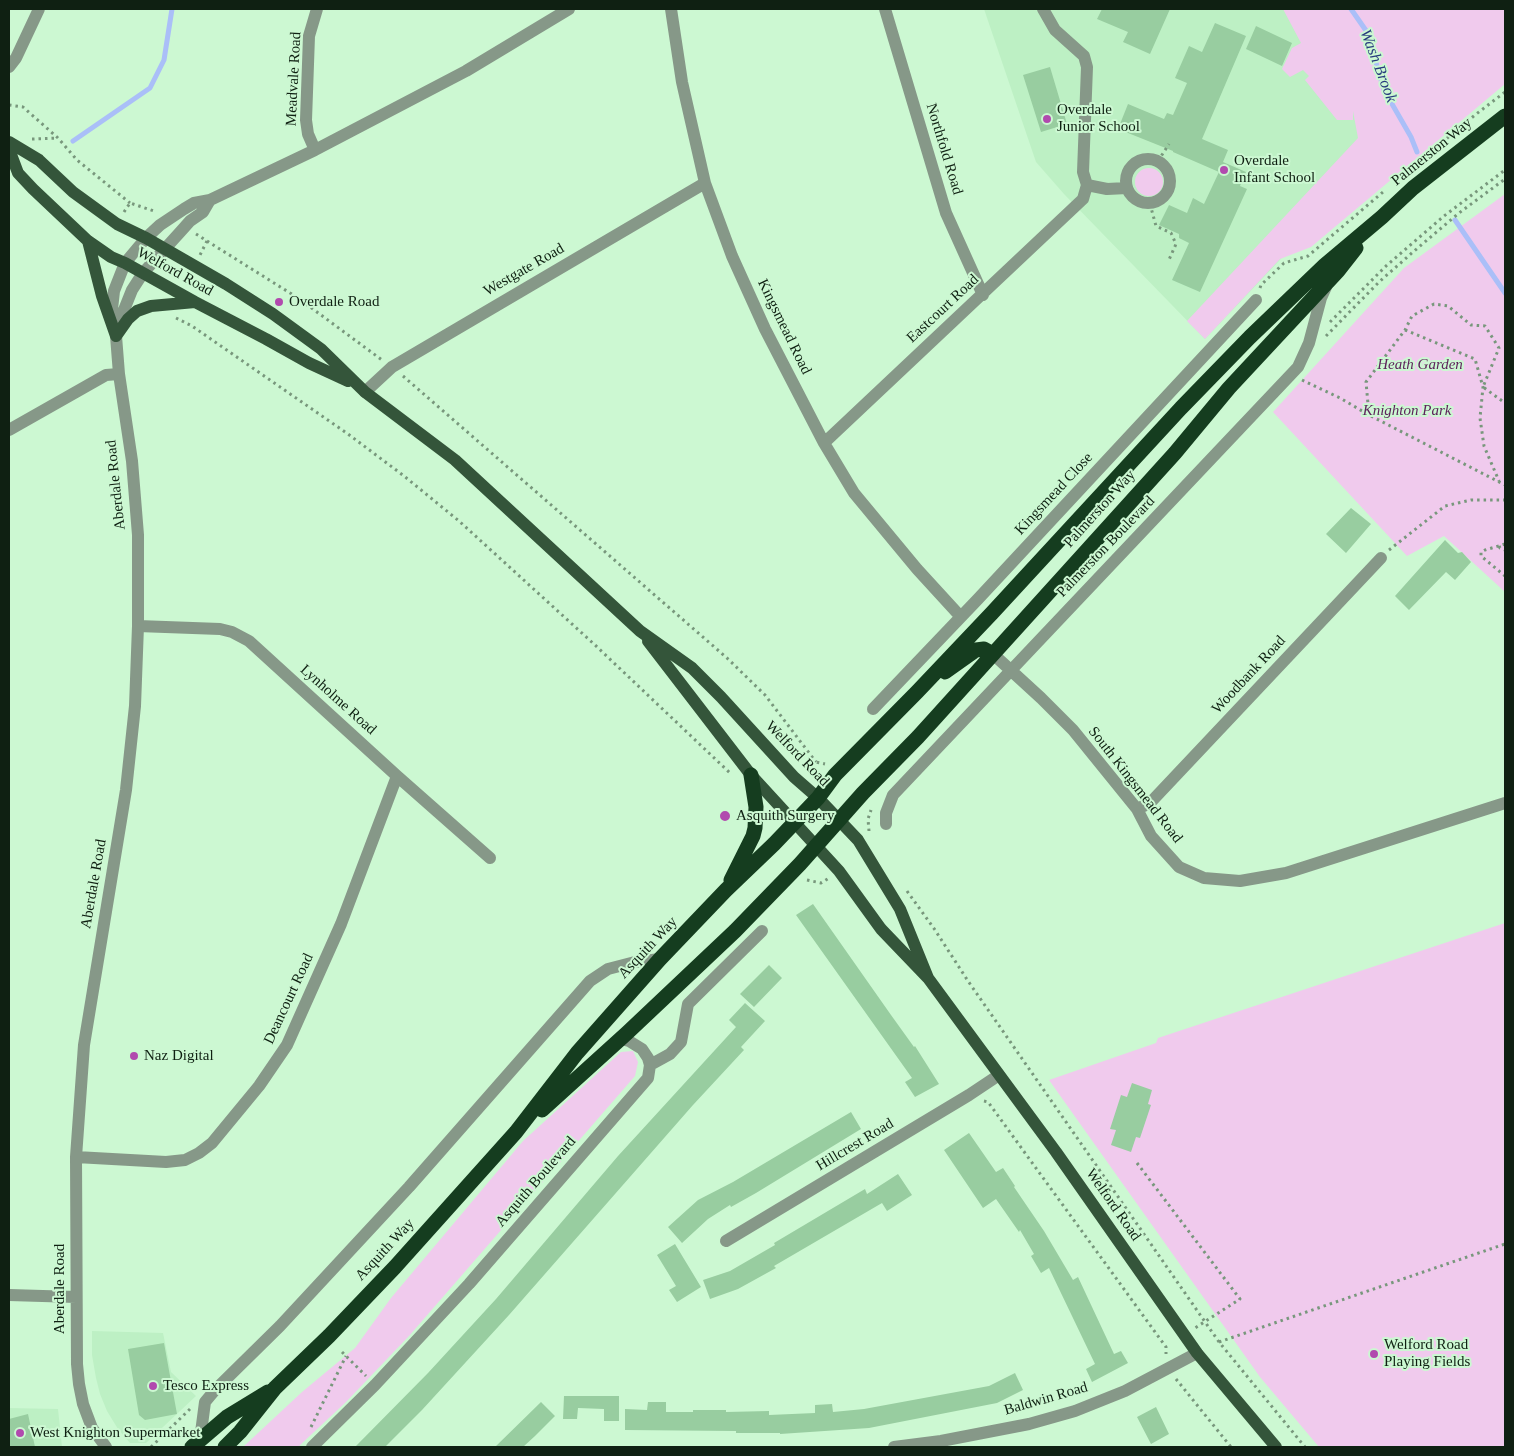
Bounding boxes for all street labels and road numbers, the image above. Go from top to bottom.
street label: Meadvale Road [283,31,305,127]
street label: Northfold Road [922,101,966,197]
street label: Palmerston Way [1388,114,1476,190]
street label: Westgate Road [481,240,567,300]
street label: Welford Road [134,244,216,300]
street label: Eastcourt Road [903,271,983,347]
street label: Kingsmead Road [753,276,815,378]
street label: Aberdale Road [102,439,130,531]
street label: Kingsmead Close [1011,449,1097,539]
street label: Palmerston Way [1060,466,1140,552]
street label: Palmerston Boulevard [1053,493,1159,601]
street label: Woodbank Road [1208,632,1290,718]
street label: Lynholme Road [296,661,380,739]
street label: Welford Road [761,717,833,791]
street label: South Kingsmead Road [1084,723,1186,847]
street label: Aberdale Road [77,838,111,930]
street label: Asquith Way [615,913,681,983]
street label: Deancourt Road [260,951,318,1047]
street label: Hillcrest Road [813,1115,897,1175]
street label: Asquith Boulevard [492,1133,580,1231]
street label: Welford Road [1081,1165,1145,1245]
street label: Asquith Way [352,1215,418,1285]
street label: Aberdale Road [51,1244,69,1334]
street label: Baldwin Road [1002,1378,1090,1420]

